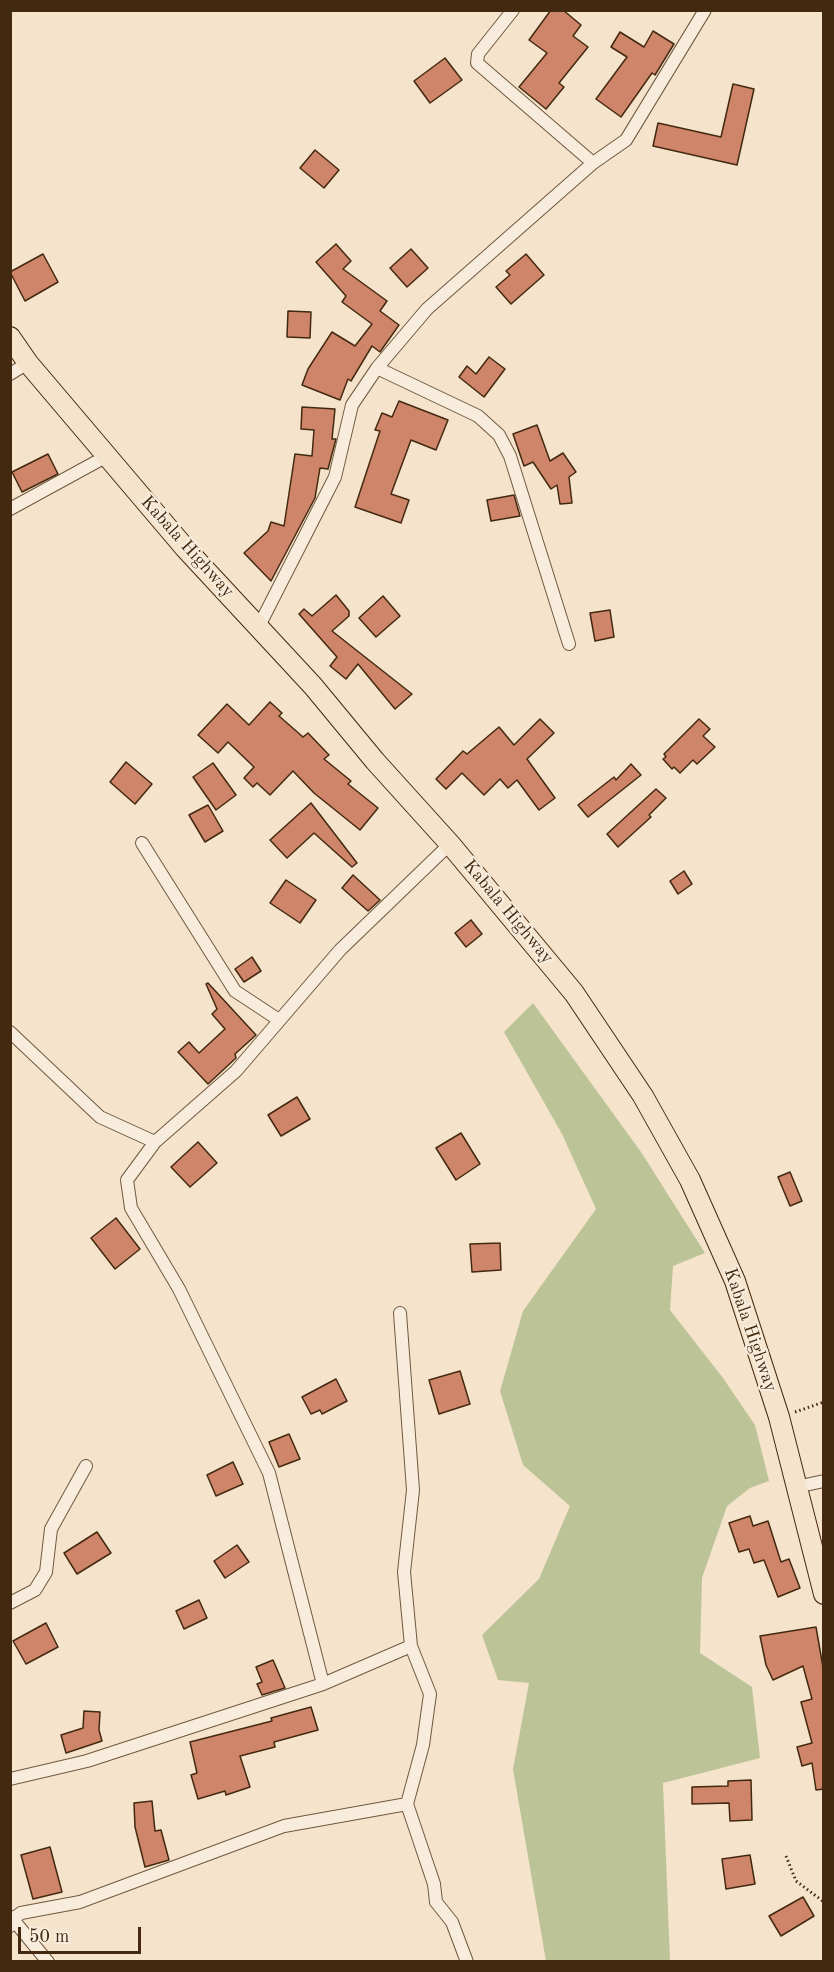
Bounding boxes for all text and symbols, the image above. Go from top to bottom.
street label: Kabala Highway [136,492,238,602]
street label: Kabala Highway [458,855,558,969]
street label: Kabala Highway [719,1265,781,1395]
scale bar [21,1915,144,1953]
text: 50 m [29,1928,69,1946]

